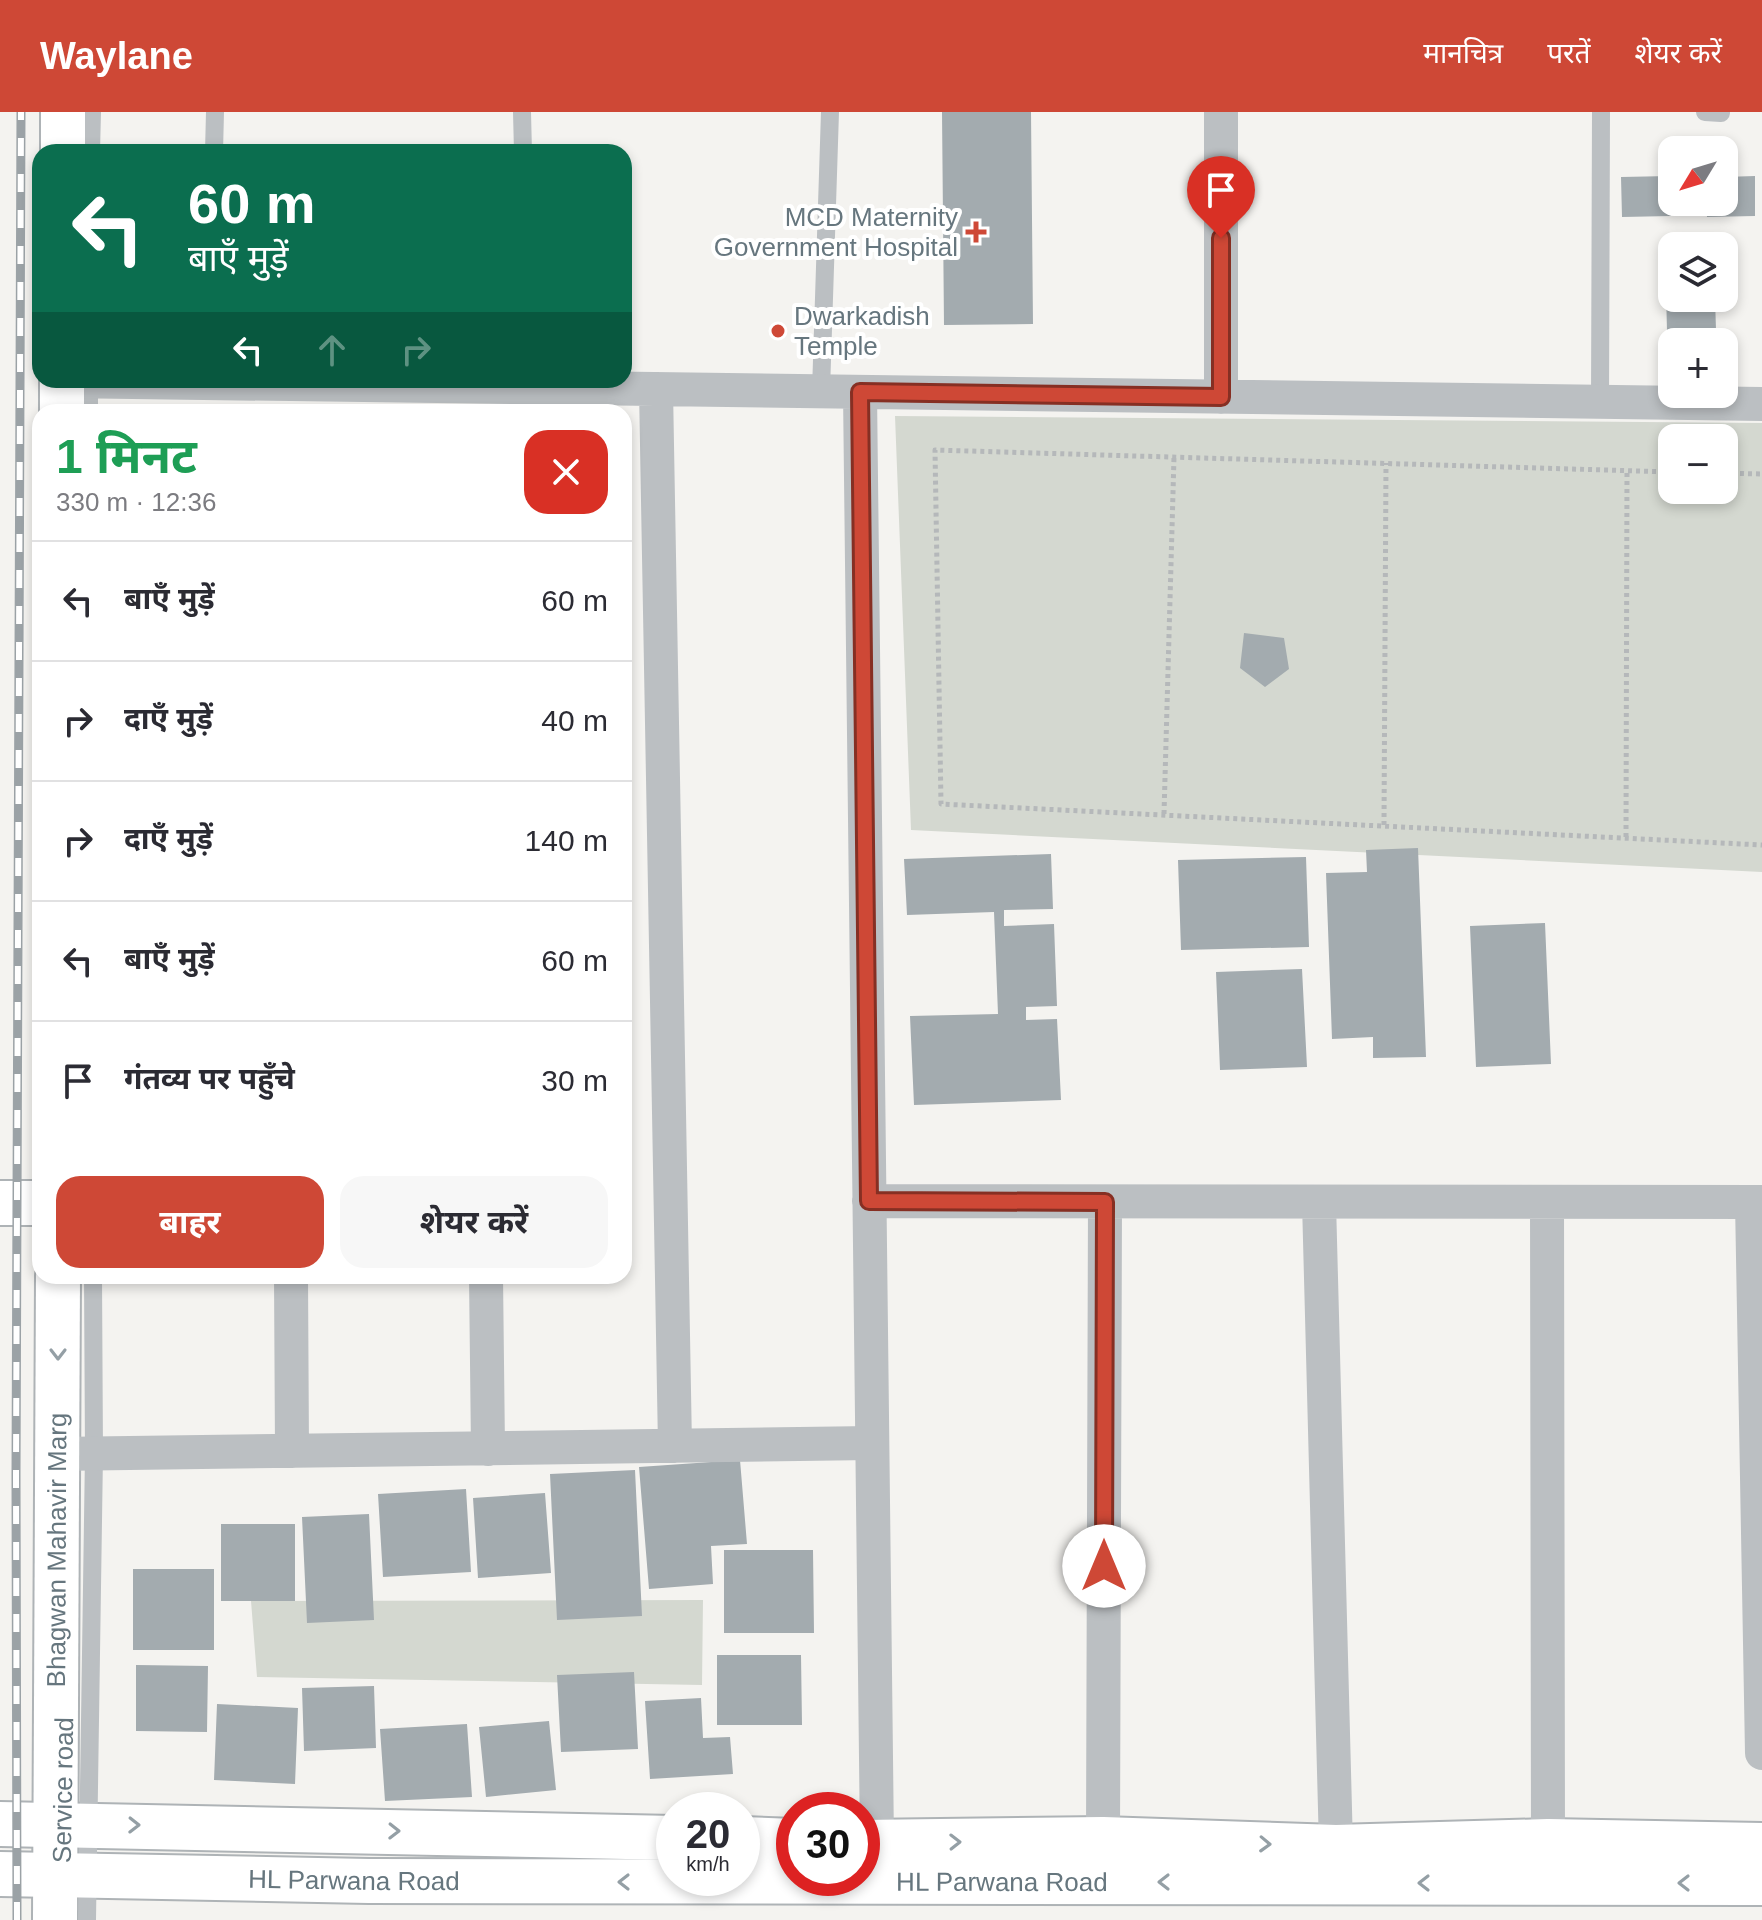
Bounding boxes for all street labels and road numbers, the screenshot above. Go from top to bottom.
street label: Bhagwan Mahavir Marg [41,1413,72,1687]
street label: Service road [47,1717,79,1863]
street label: HL Parwana Road [248,1864,460,1896]
street label: HL Parwana Road [896,1867,1108,1897]

